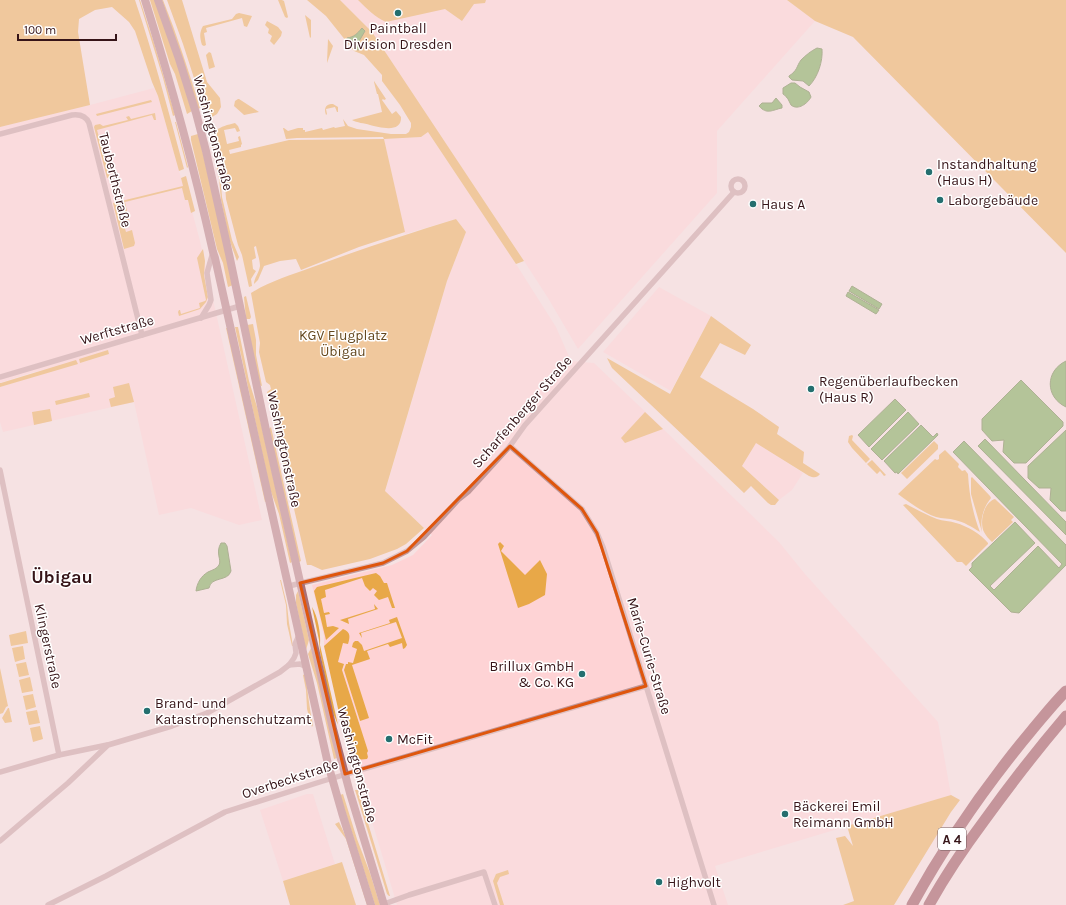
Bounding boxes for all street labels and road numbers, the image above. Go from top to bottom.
street label: Washingtonstraße [189,74,237,192]
street label: Tauberthstraße [95,131,135,229]
street label: Werftstraße [78,311,156,349]
street label: Scharfenberger Straße [469,352,575,472]
street label: Washingtonstraße [263,389,305,509]
street label: Marie-Curie-Straße [623,595,675,717]
street label: Klingerstraße [31,602,65,690]
street label: Washingtonstraße [333,706,381,824]
street label: Overbeckstraße [240,755,340,803]
road number: A 4 [938,828,966,850]

